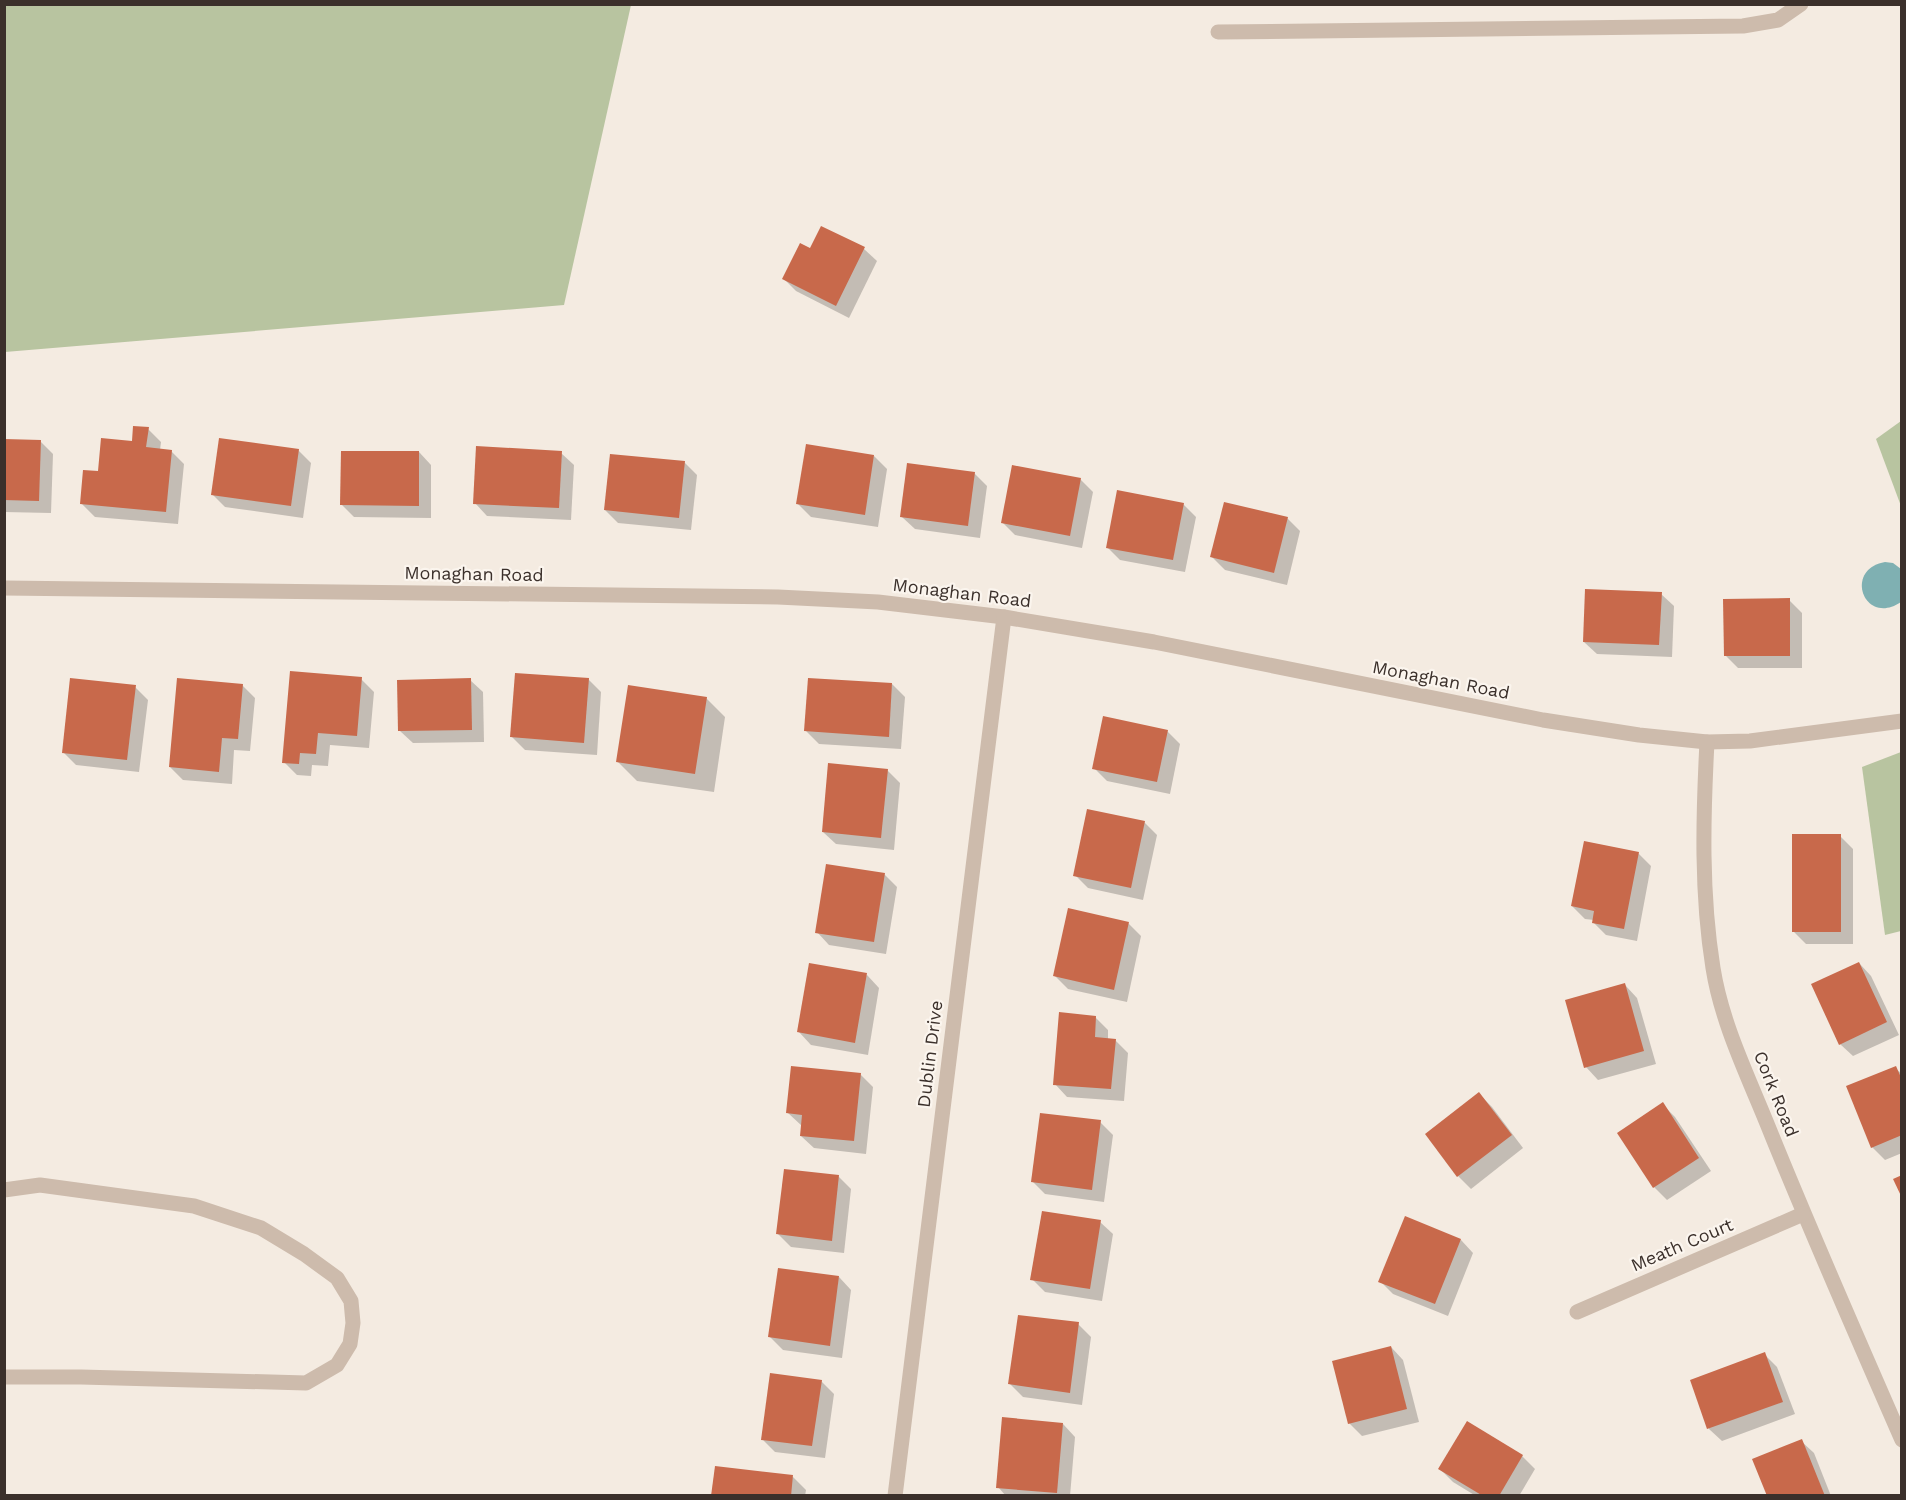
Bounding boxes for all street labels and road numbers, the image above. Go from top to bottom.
street label: Monaghan Road [404,562,544,585]
street label: Monaghan Road [892,574,1033,611]
street label: Monaghan Road [1371,656,1512,703]
street label: Dublin Drive [913,999,946,1109]
street label: Cork Road [1750,1048,1803,1140]
street label: Meath Court [1628,1213,1736,1275]

